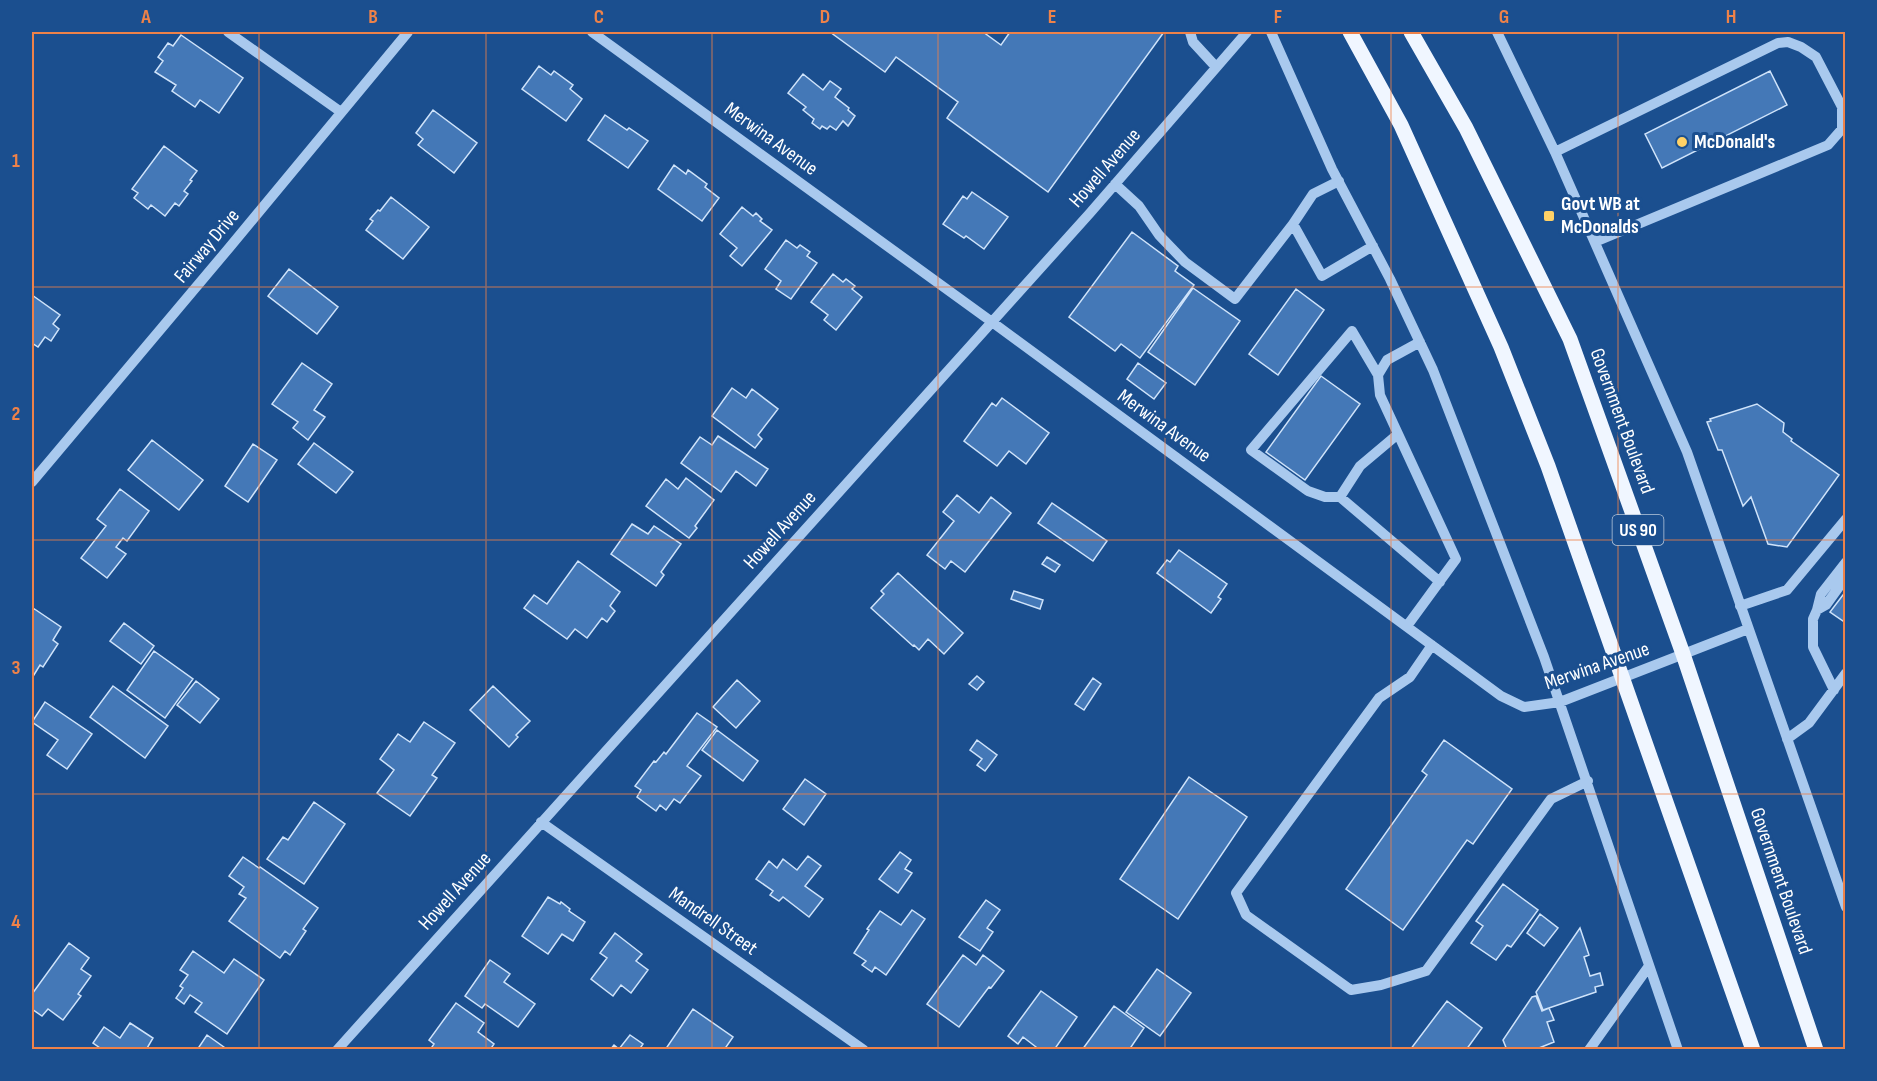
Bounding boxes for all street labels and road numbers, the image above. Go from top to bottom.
street label: Merwina Avenue [720,97,822,181]
street label: Howell Avenue [1064,123,1146,213]
street label: Fairway Drive [169,204,245,288]
street label: Government Boulevard [1585,345,1659,497]
street label: Merwina Avenue [1113,384,1215,468]
street label: Howell Avenue [739,486,821,574]
road number: US 90 [1612,515,1664,545]
street label: Merwina Avenue [1541,637,1653,695]
street label: Government Boulevard [1745,805,1817,957]
street label: Howell Avenue [414,847,496,935]
street label: Mandrell Street [664,882,762,960]

